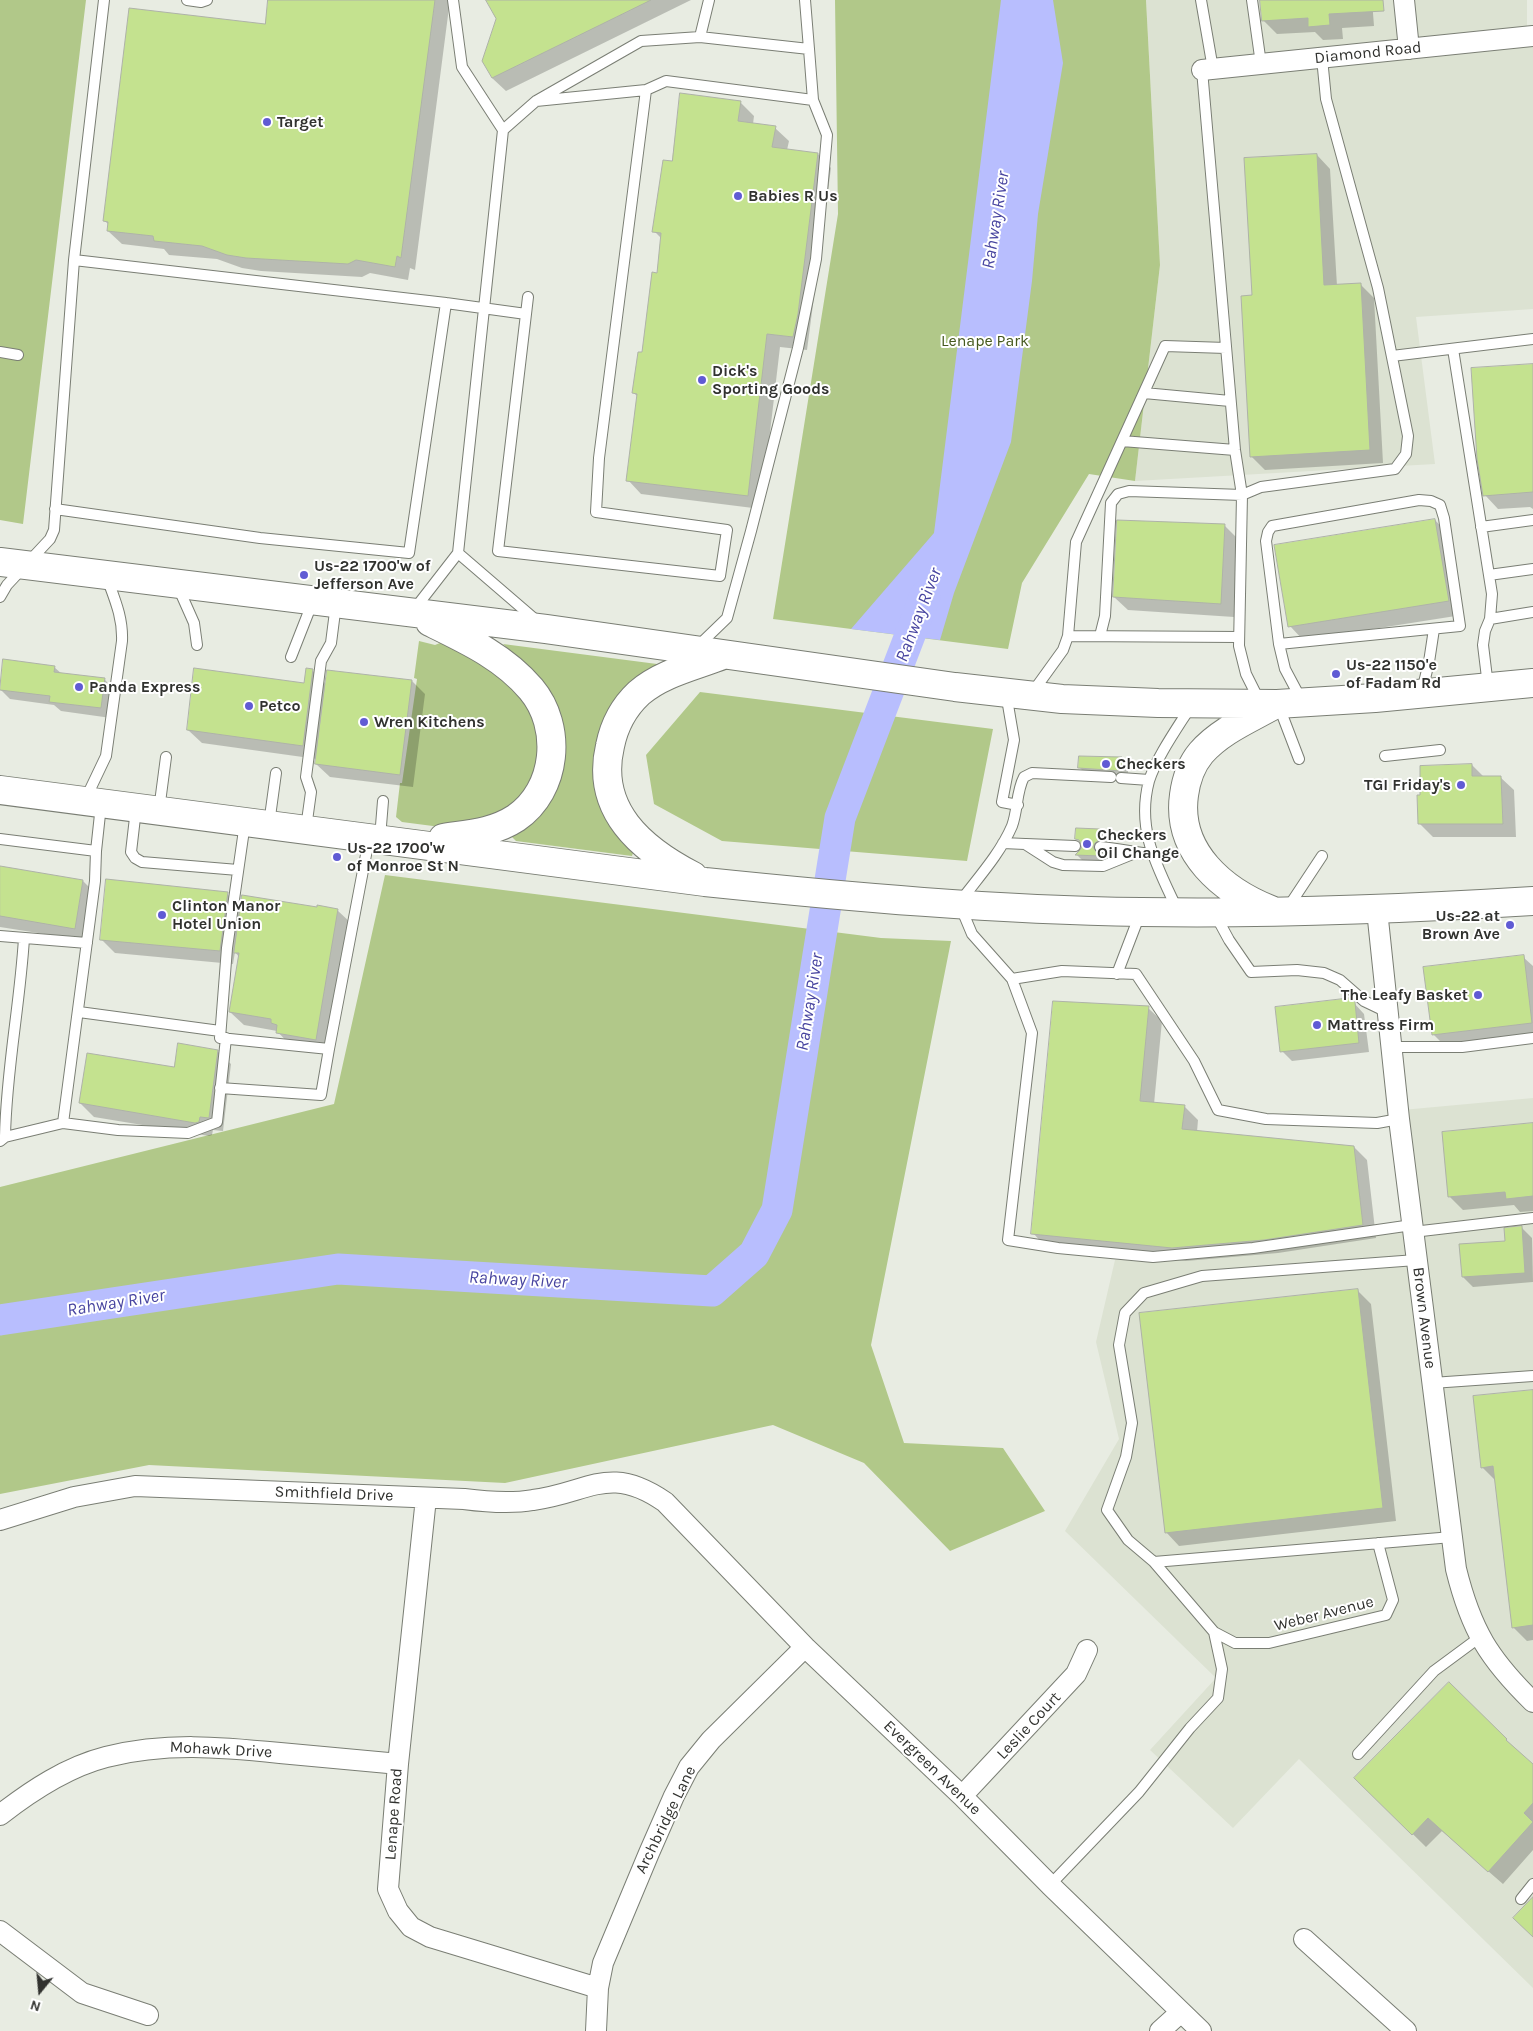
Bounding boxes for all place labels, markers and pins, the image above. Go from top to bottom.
place label: Target [277,112,324,132]
marker: Target [261,116,273,128]
place label: Babies R Us [748,186,838,206]
marker: Babies R Us [732,190,744,202]
place label: Dick's Sporting Goods [712,361,829,399]
marker: Dick's Sporting Goods [696,374,708,386]
place label: Us-22 1700'w of Jefferson Ave [314,556,431,594]
marker: Us-22 1700'w of Jefferson Ave [298,569,310,581]
place label: Us-22 1150'e of Fadam Rd [1346,655,1441,693]
marker: Us-22 1150'e of Fadam Rd [1330,668,1342,680]
place label: Panda Express [89,677,200,697]
marker: Panda Express [73,681,85,693]
place label: Petco [259,696,301,716]
marker: Petco [243,700,255,712]
place label: Wren Kitchens [374,712,485,732]
marker: Wren Kitchens [358,716,370,728]
place label: Checkers [1116,754,1186,774]
marker: Checkers [1100,758,1112,770]
place label: TGI Friday's [1364,775,1451,795]
marker: TGI Friday's [1455,779,1467,791]
place label: Checkers Oil Change [1097,825,1179,863]
place label: Us-22 1700'w of Monroe St N [347,838,459,876]
marker: Checkers Oil Change [1081,838,1093,850]
marker: Us-22 1700'w of Monroe St N [331,851,343,863]
place label: Clinton Manor Hotel Union [172,896,280,934]
place label: Us-22 at Brown Ave [1422,906,1500,944]
marker: Clinton Manor Hotel Union [156,909,168,921]
marker: Us-22 at Brown Ave [1504,919,1516,931]
place label: The Leafy Basket [1341,985,1468,1005]
marker: The Leafy Basket [1472,989,1484,1001]
place label: Mattress Firm [1327,1015,1434,1035]
marker: Mattress Firm [1311,1019,1323,1031]

